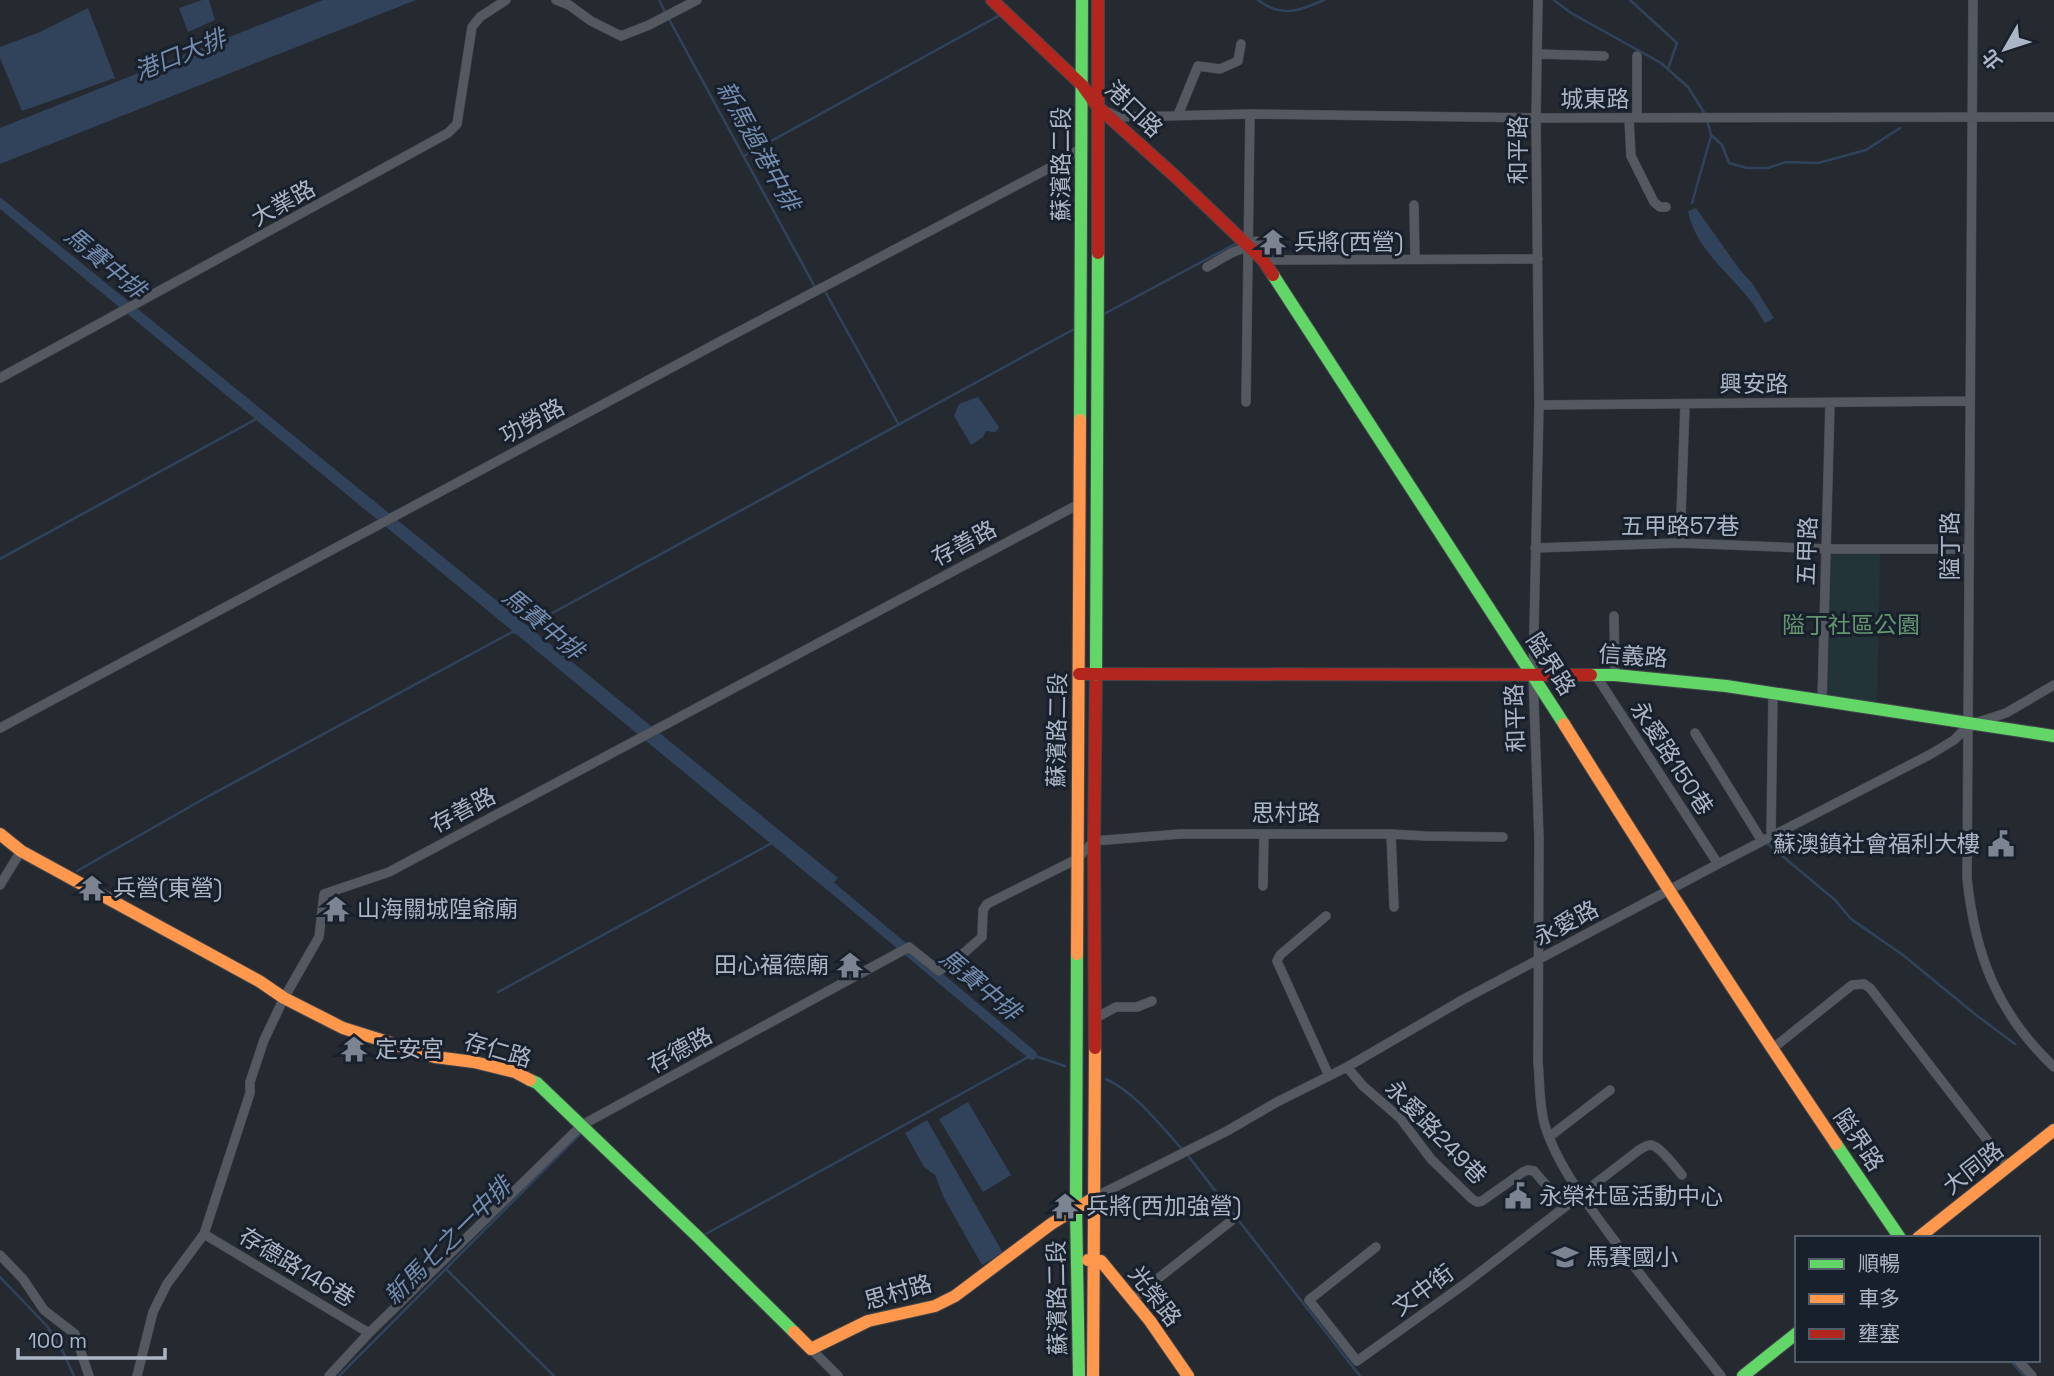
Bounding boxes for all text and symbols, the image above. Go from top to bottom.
north arrow [1970,14,2040,84]
water label: 港口大排 [130,21,233,87]
text: 北 [1976,44,2008,75]
street label: 港口路 [1099,74,1169,144]
water label: 新馬過港中排 [710,75,808,219]
street label: 城東路 [1561,84,1630,114]
street label: 蘇濱路二段 [1046,107,1076,222]
street label: 和平路 [1503,116,1533,185]
street label: 大業路 [246,173,320,233]
water label: 馬賽中排 [59,220,154,307]
temple icon: 兵將(西營) [1258,227,1288,257]
place label: 兵將(西營) [1294,227,1403,257]
street label: 興安路 [1720,369,1789,399]
street label: 功勞路 [494,392,570,450]
street label: 五甲路57巷 [1621,511,1739,541]
street label: 隘丁路 [1935,512,1965,581]
street label: 存善路 [926,514,1002,572]
street label: 五甲路 [1791,516,1823,586]
water label: 馬賽中排 [497,581,592,668]
park label: 隘丁社區公園 [1782,610,1920,640]
street label: 隘界路 [1520,627,1582,701]
street label: 信義路 [1598,639,1668,673]
street label: 蘇濱路二段 [1041,672,1073,788]
street label: 和平路 [1499,683,1531,753]
street label: 永愛路150巷 [1624,695,1720,821]
street label: 存善路 [425,781,501,839]
street label: 思村路 [1252,798,1321,828]
place label: 蘇澳鎮社會福利大樓 [1773,829,1980,859]
public building icon: 蘇澳鎮社會福利大樓 [1986,829,2016,859]
temple icon: 兵營(東營) [77,873,107,903]
place label: 兵營(東營) [113,873,222,903]
temple icon: 山海關城隍爺廟 [321,894,351,924]
place label: 山海關城隍爺廟 [357,894,518,924]
street label: 永愛路 [1528,894,1604,952]
water label: 馬賽中排 [934,942,1029,1029]
place label: 田心福德廟 [714,950,829,980]
temple icon: 田心福德廟 [835,950,865,980]
street label: 存德路 [643,1020,717,1080]
street label: 存仁路 [461,1026,535,1074]
temple icon: 定安宮 [339,1034,369,1064]
place label: 定安宮 [375,1034,444,1064]
street label: 永愛路249巷 [1379,1074,1493,1190]
street label: 隘界路 [1827,1103,1891,1177]
street label: 大同路 [1937,1135,2009,1201]
water label: 新馬七之一中排 [377,1168,520,1311]
public building icon: 永榮社區活動中心 [1503,1181,1533,1211]
place label: 永榮社區活動中心 [1539,1181,1723,1211]
temple icon: 兵將(西加強營) [1050,1191,1080,1221]
place label: 兵將(西加強營) [1086,1191,1241,1221]
street label: 存德路146巷 [234,1221,360,1313]
legend [1795,1236,2040,1362]
street label: 蘇濱路二段 [1041,1240,1073,1356]
school or university icon: 馬賽國小 [1550,1242,1580,1272]
place label: 馬賽國小 [1586,1242,1678,1272]
text: 順暢 [1858,1250,1900,1277]
street label: 文中街 [1386,1258,1460,1322]
street label: 光榮路 [1122,1260,1188,1332]
street label: 思村路 [861,1268,935,1316]
text: 車多 [1858,1285,1900,1312]
scale bar [18,1316,164,1360]
text: 壅塞 [1858,1320,1900,1347]
text: 100 m [28,1327,87,1354]

